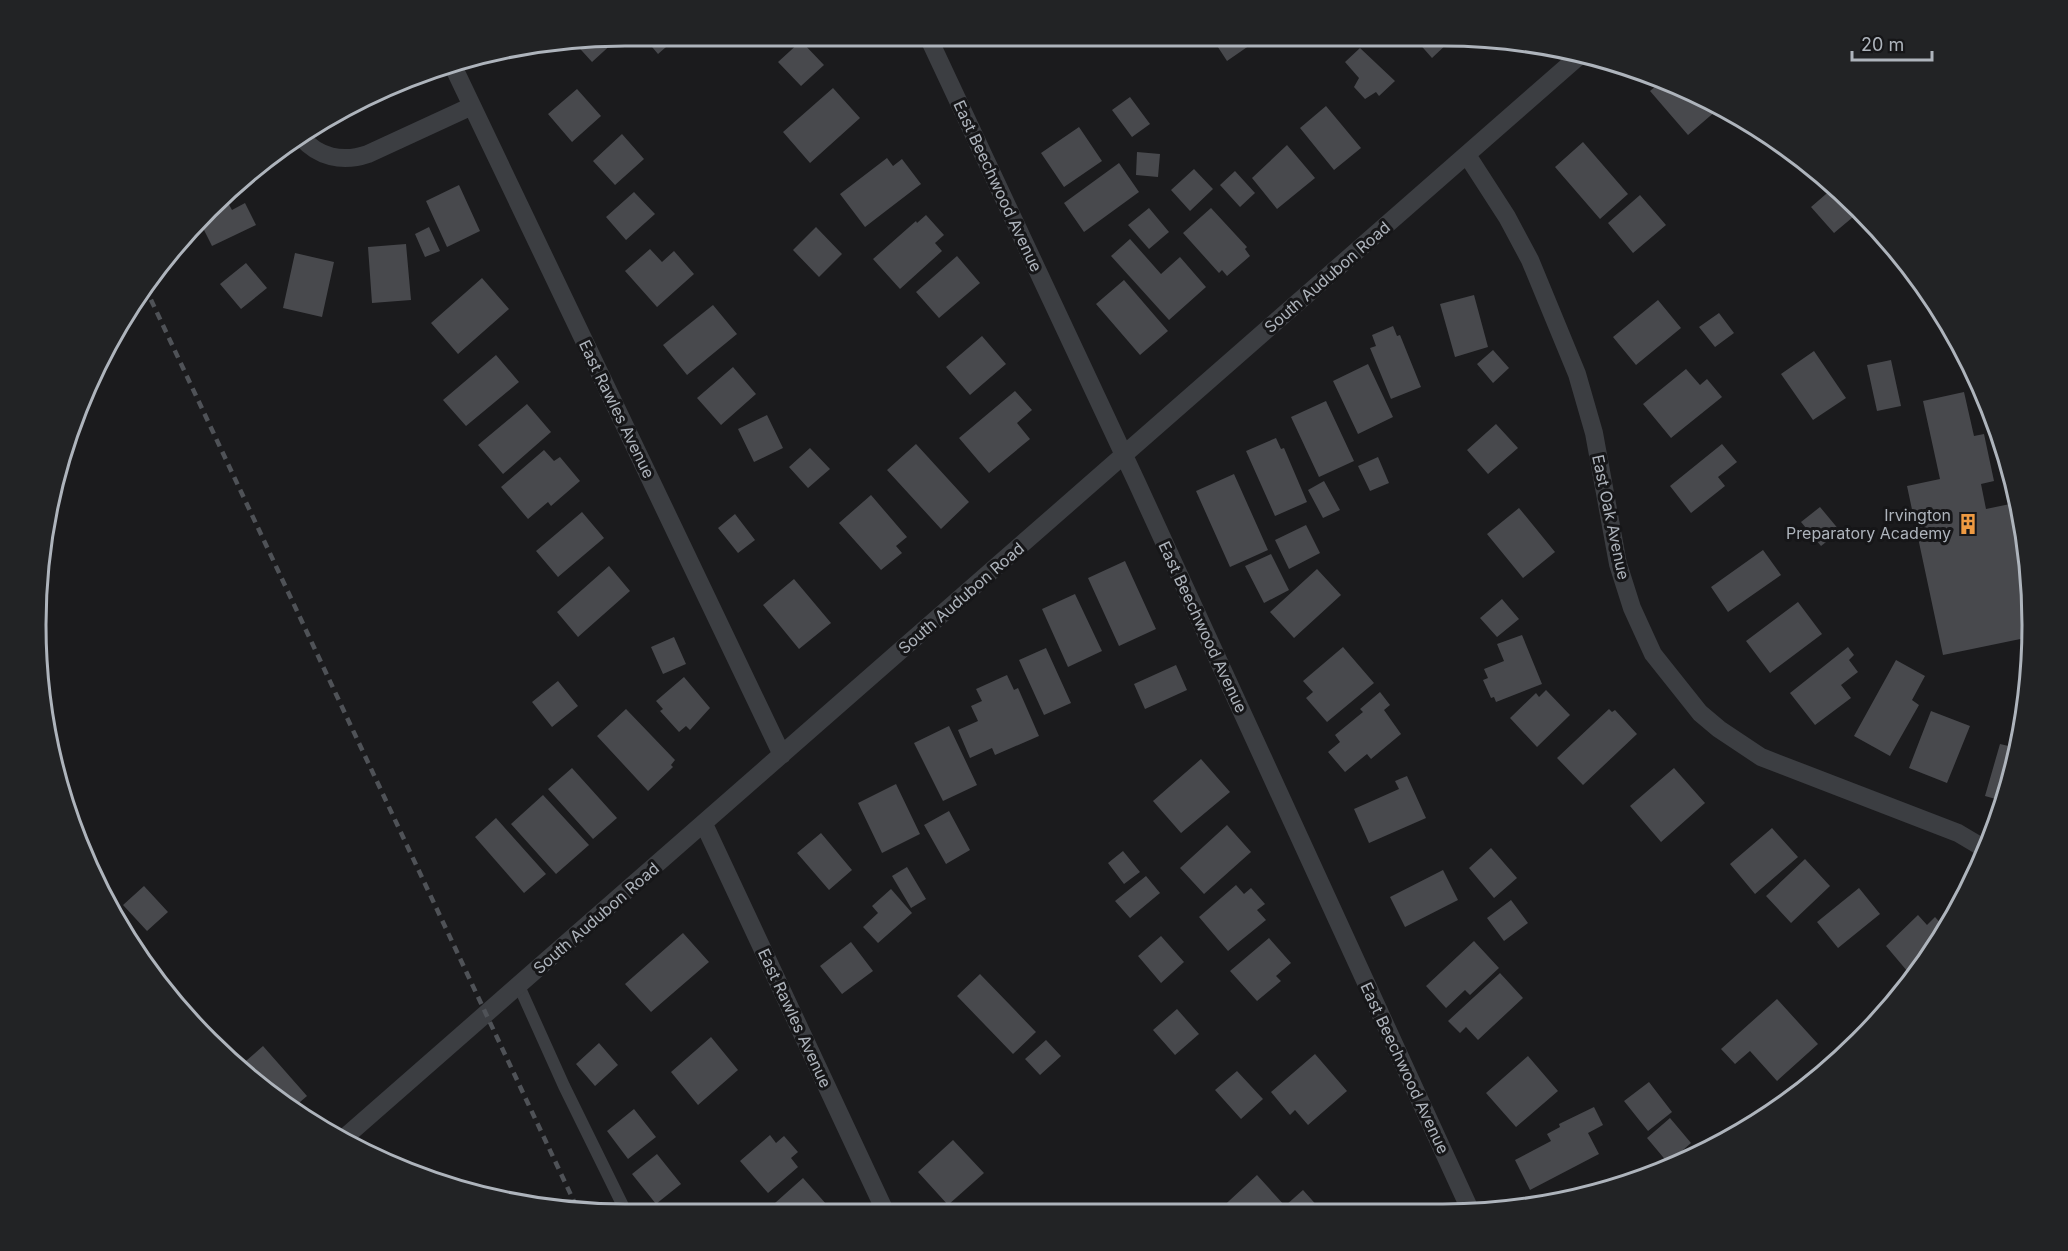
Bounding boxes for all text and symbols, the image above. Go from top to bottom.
scale bar [1852,24,1932,62]
text: 20 m [1861,34,1904,55]
street label: East Beechwood Avenue [949,97,1047,275]
street label: South Audubon Road [1260,217,1394,337]
street label: East Rawles Avenue [575,337,659,481]
street label: East Oak Avenue [1588,453,1634,581]
place label: Irvington Preparatory Academy [1786,505,1951,543]
building icon: Irvington Preparatory Academy [1956,512,1980,536]
street label: South Audubon Road [894,538,1028,658]
street label: East Beechwood Avenue [1154,538,1252,716]
street label: South Audubon Road [529,858,663,978]
street label: East Rawles Avenue [754,945,836,1091]
street label: East Beechwood Avenue [1356,979,1454,1157]

